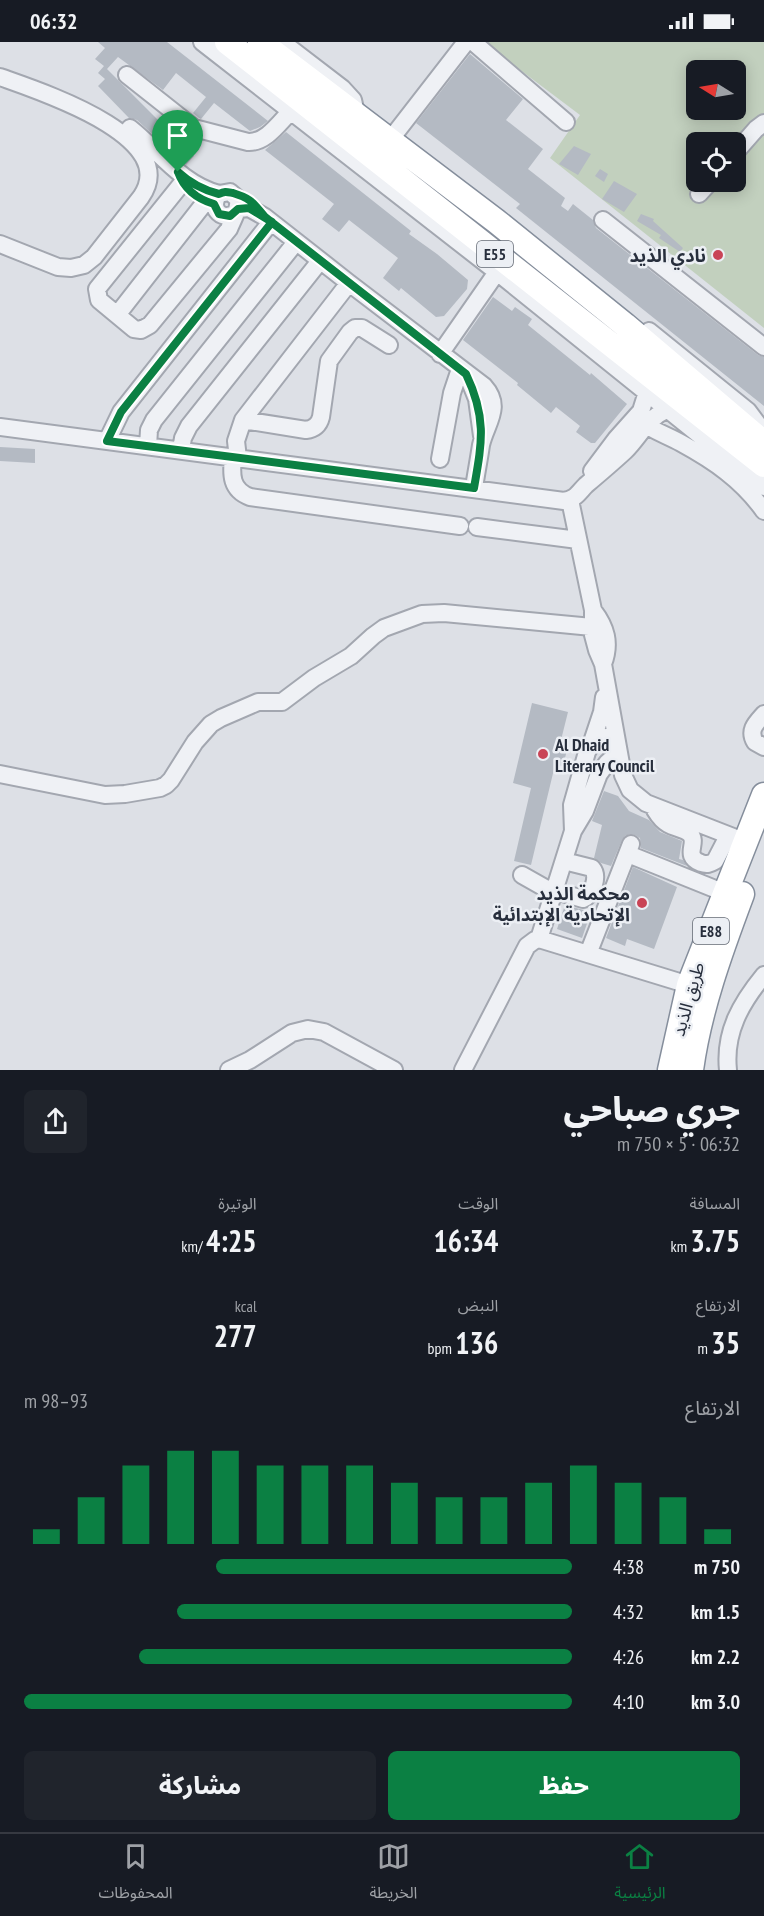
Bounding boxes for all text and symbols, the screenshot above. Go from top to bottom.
text: 06:32 [30,7,78,35]
north arrow [686,60,746,120]
map controls [686,60,746,192]
pin [152,110,203,172]
icon: arrive [161,119,194,152]
button: locate [686,132,746,192]
road number: E55 [477,241,513,267]
place label: نادي الذيد [630,244,706,270]
marker: نادي الذيد [711,248,725,262]
place label: Al Dhaid Literary Council [554,733,655,777]
marker: Al Dhaid Literary Council [536,747,550,761]
place label: محكمة الذيد الإتحادية الإبتدائية [493,882,630,927]
marker: محكمة الذيد الإتحادية الإبتدائية [635,896,649,910]
road number: E88 [693,918,729,944]
street label: طريق الذيد [666,959,710,1039]
text: جري صباحي [564,1087,740,1130]
button: share [24,1090,87,1153]
text: 06:32 · 5 × 750 m [617,1131,740,1157]
text: الوتيرة [218,1193,257,1213]
text: الوقت [458,1193,498,1213]
text: المسافة [690,1193,740,1213]
text: 4:25 [206,1221,257,1260]
text: 16:34 [433,1221,498,1260]
text: 3.75 [691,1221,740,1260]
text: /km [181,1236,206,1256]
text: km [671,1236,691,1256]
text: النبض [458,1295,498,1315]
text: الارتفاع [696,1295,740,1315]
text: kcal [235,1296,257,1316]
text: 277 [214,1316,257,1355]
text: 136 [455,1323,498,1362]
text: 35 [711,1323,740,1362]
text: bpm [428,1338,455,1358]
text: m [697,1338,711,1358]
text: 93–98 m [24,1388,88,1414]
text: الارتفاع [685,1395,740,1421]
text: 4:38 [613,1554,644,1580]
text: 750 m [694,1554,740,1580]
text: 4:32 [613,1599,644,1625]
text: 1.5 km [691,1599,740,1625]
text: 4:26 [613,1644,644,1670]
text: 2.2 km [691,1644,740,1670]
text: 4:10 [613,1689,644,1715]
text: 3.0 km [691,1689,740,1715]
button: مشاركة [24,1751,376,1820]
button: حفظ [388,1751,740,1820]
tab: المحفوظات [98,1840,173,1910]
tab: الخريطة [369,1840,417,1910]
tab: الرئيسية [614,1840,666,1910]

